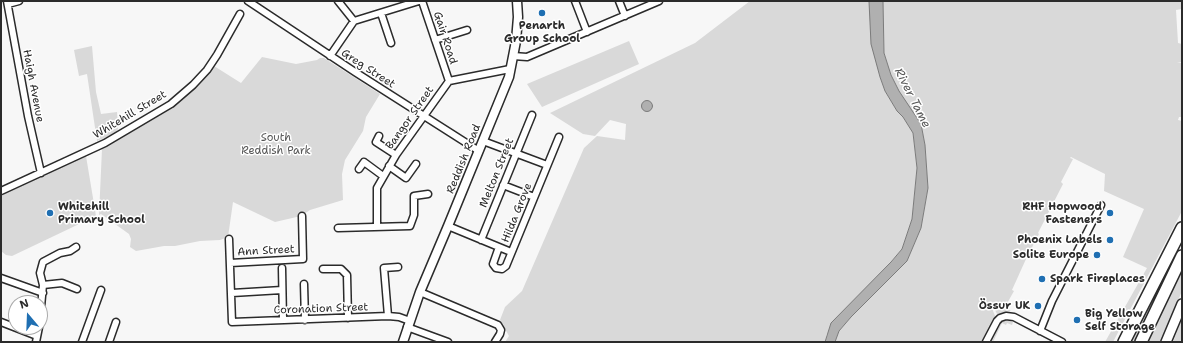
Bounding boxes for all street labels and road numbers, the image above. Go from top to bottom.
street label: Gair Road [430,10,460,66]
street label: Greg Street [338,47,398,91]
street label: Haigh Avenue [19,49,47,123]
street label: Bangor Street [383,84,437,152]
street label: Whitehill Street [91,88,169,142]
street label: Reddish Road [444,122,484,196]
street label: Melton Street [477,136,517,210]
street label: Hilda Grove [499,181,535,245]
street label: Ann Street [237,243,295,259]
street label: Coronation Street [273,301,369,317]

